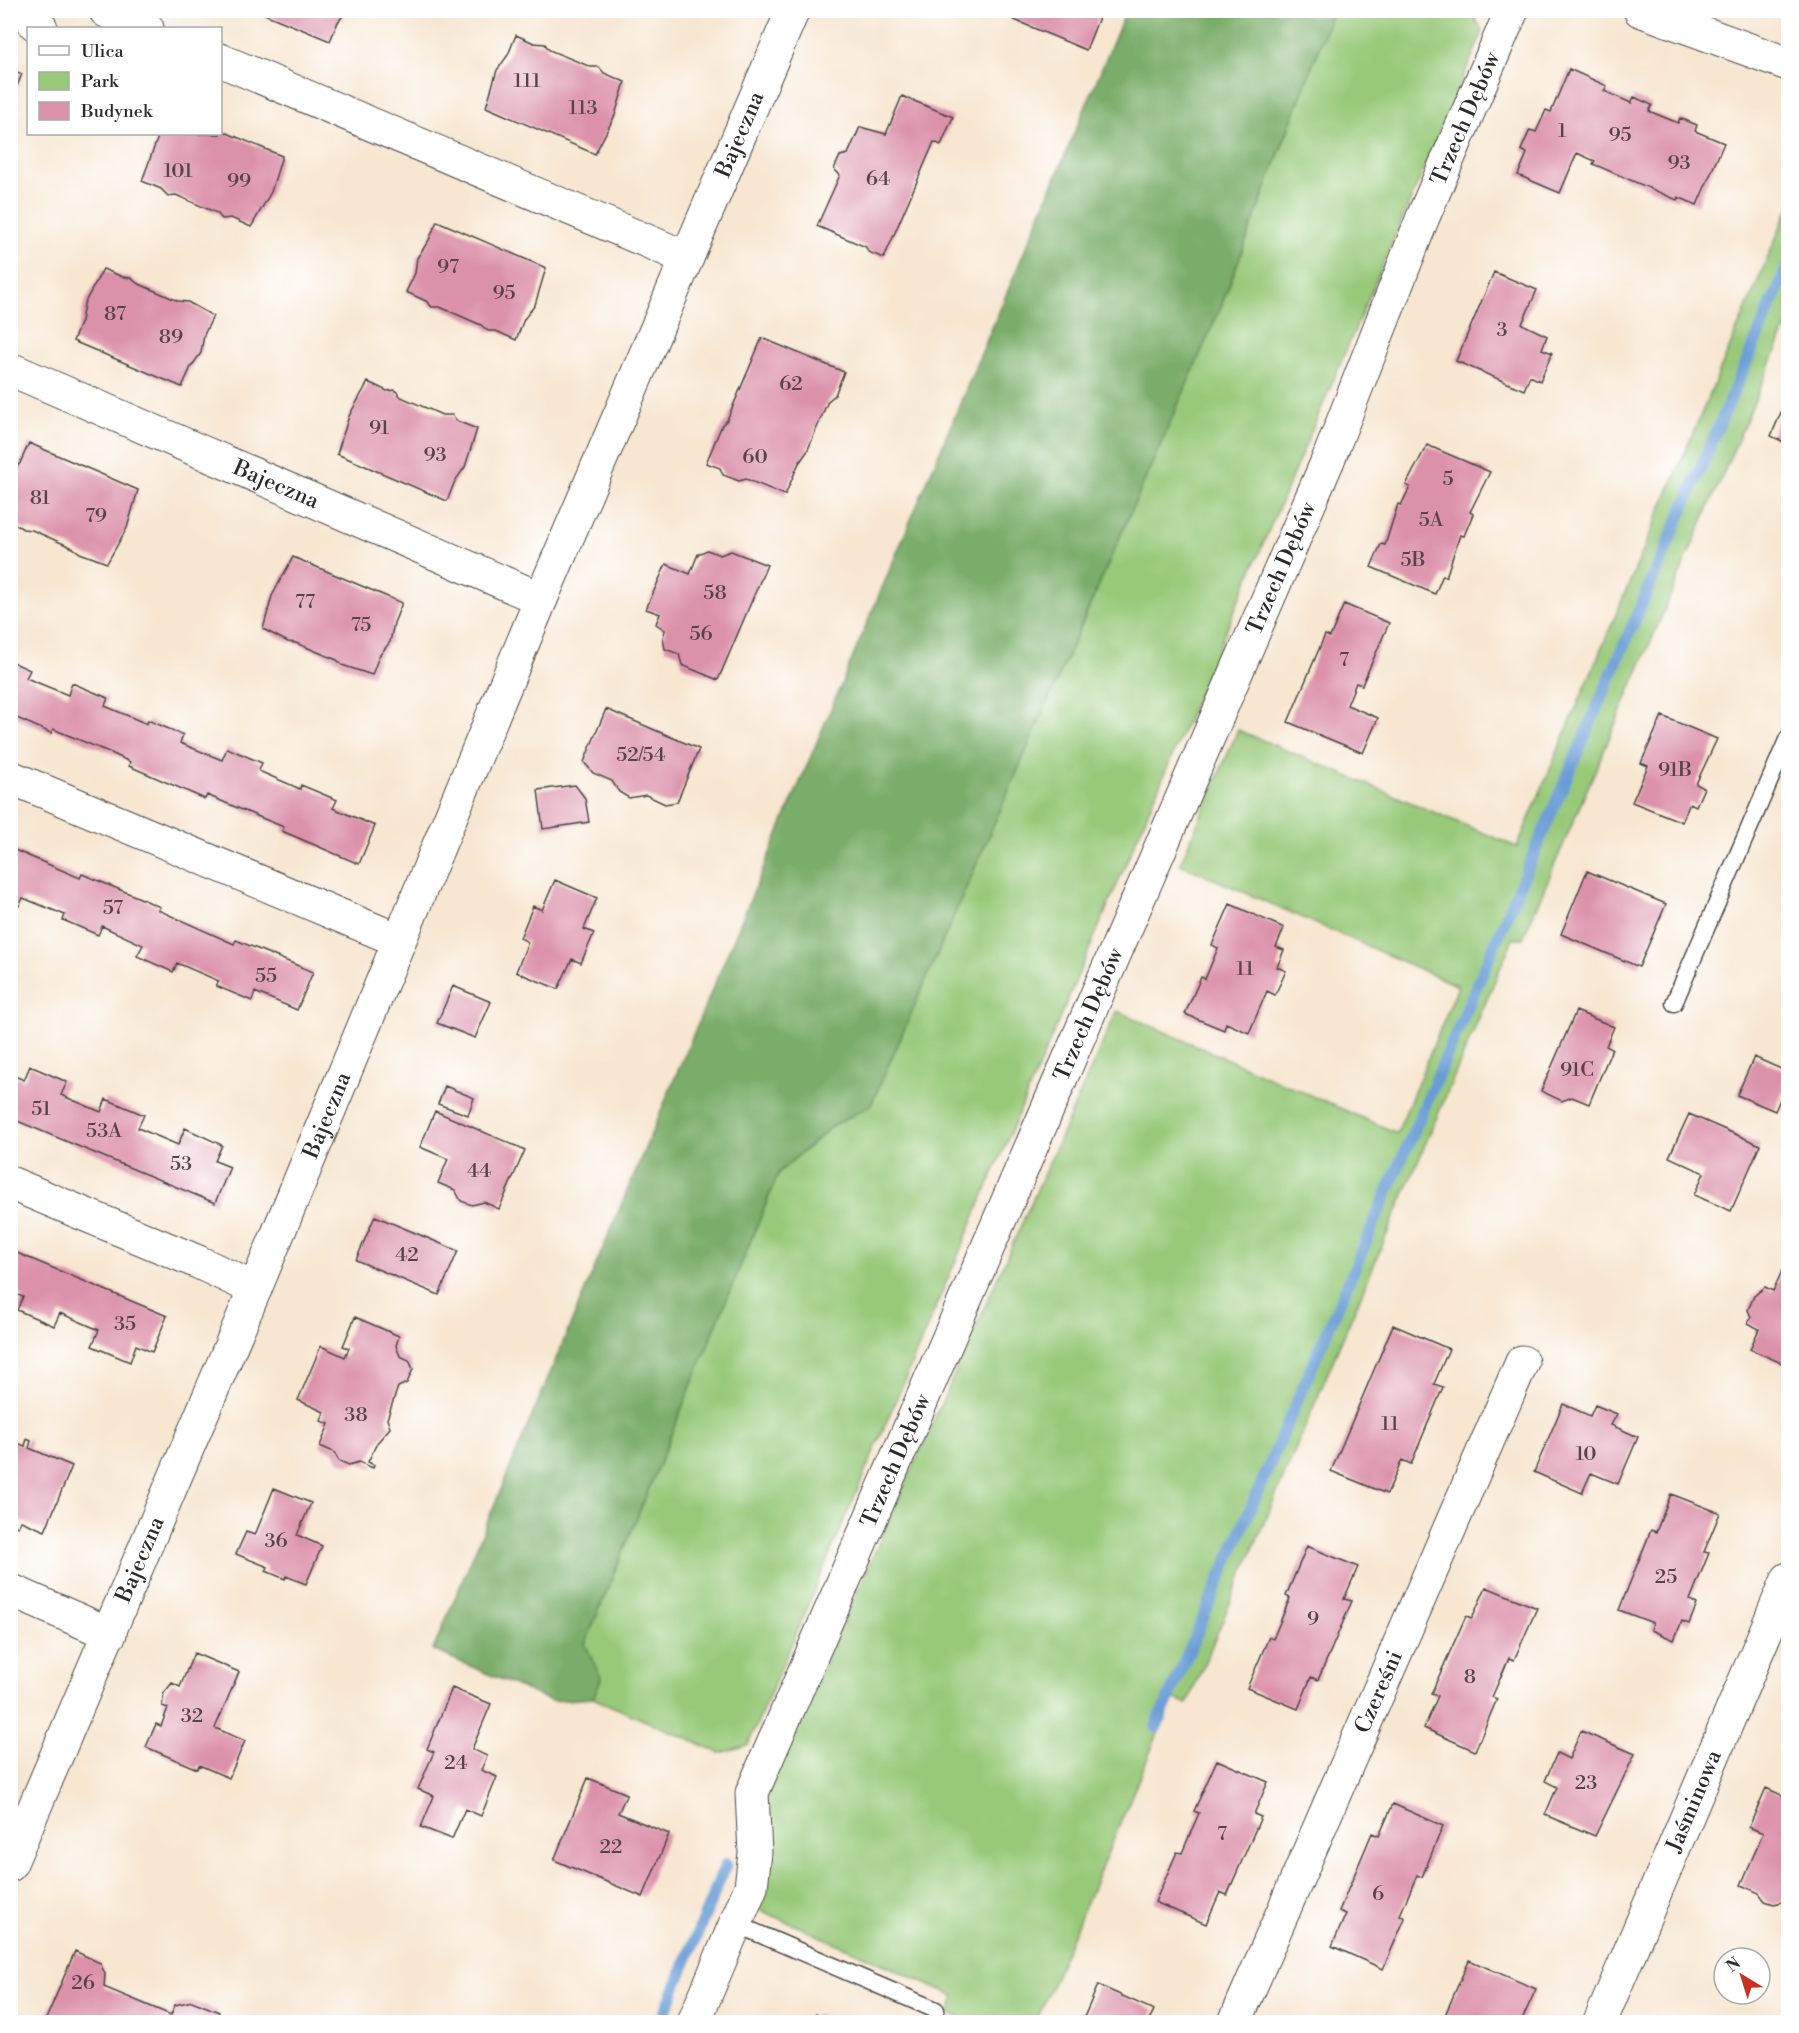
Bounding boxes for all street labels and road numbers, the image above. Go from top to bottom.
street label: Trzech Dębów [1425,47,1506,189]
street label: Bajeczna [709,87,770,183]
street label: Bajeczna [228,453,324,515]
street label: Trzech Dębów [1241,497,1322,639]
street label: Trzech Dębów [1048,943,1129,1085]
street label: Bajeczna [297,1067,357,1163]
street label: Trzech Dębów [855,1389,937,1531]
street label: Bajeczna [109,1512,170,1607]
street label: Czereśni [1349,1646,1408,1737]
street label: Jaśminowa [1660,1745,1728,1857]

